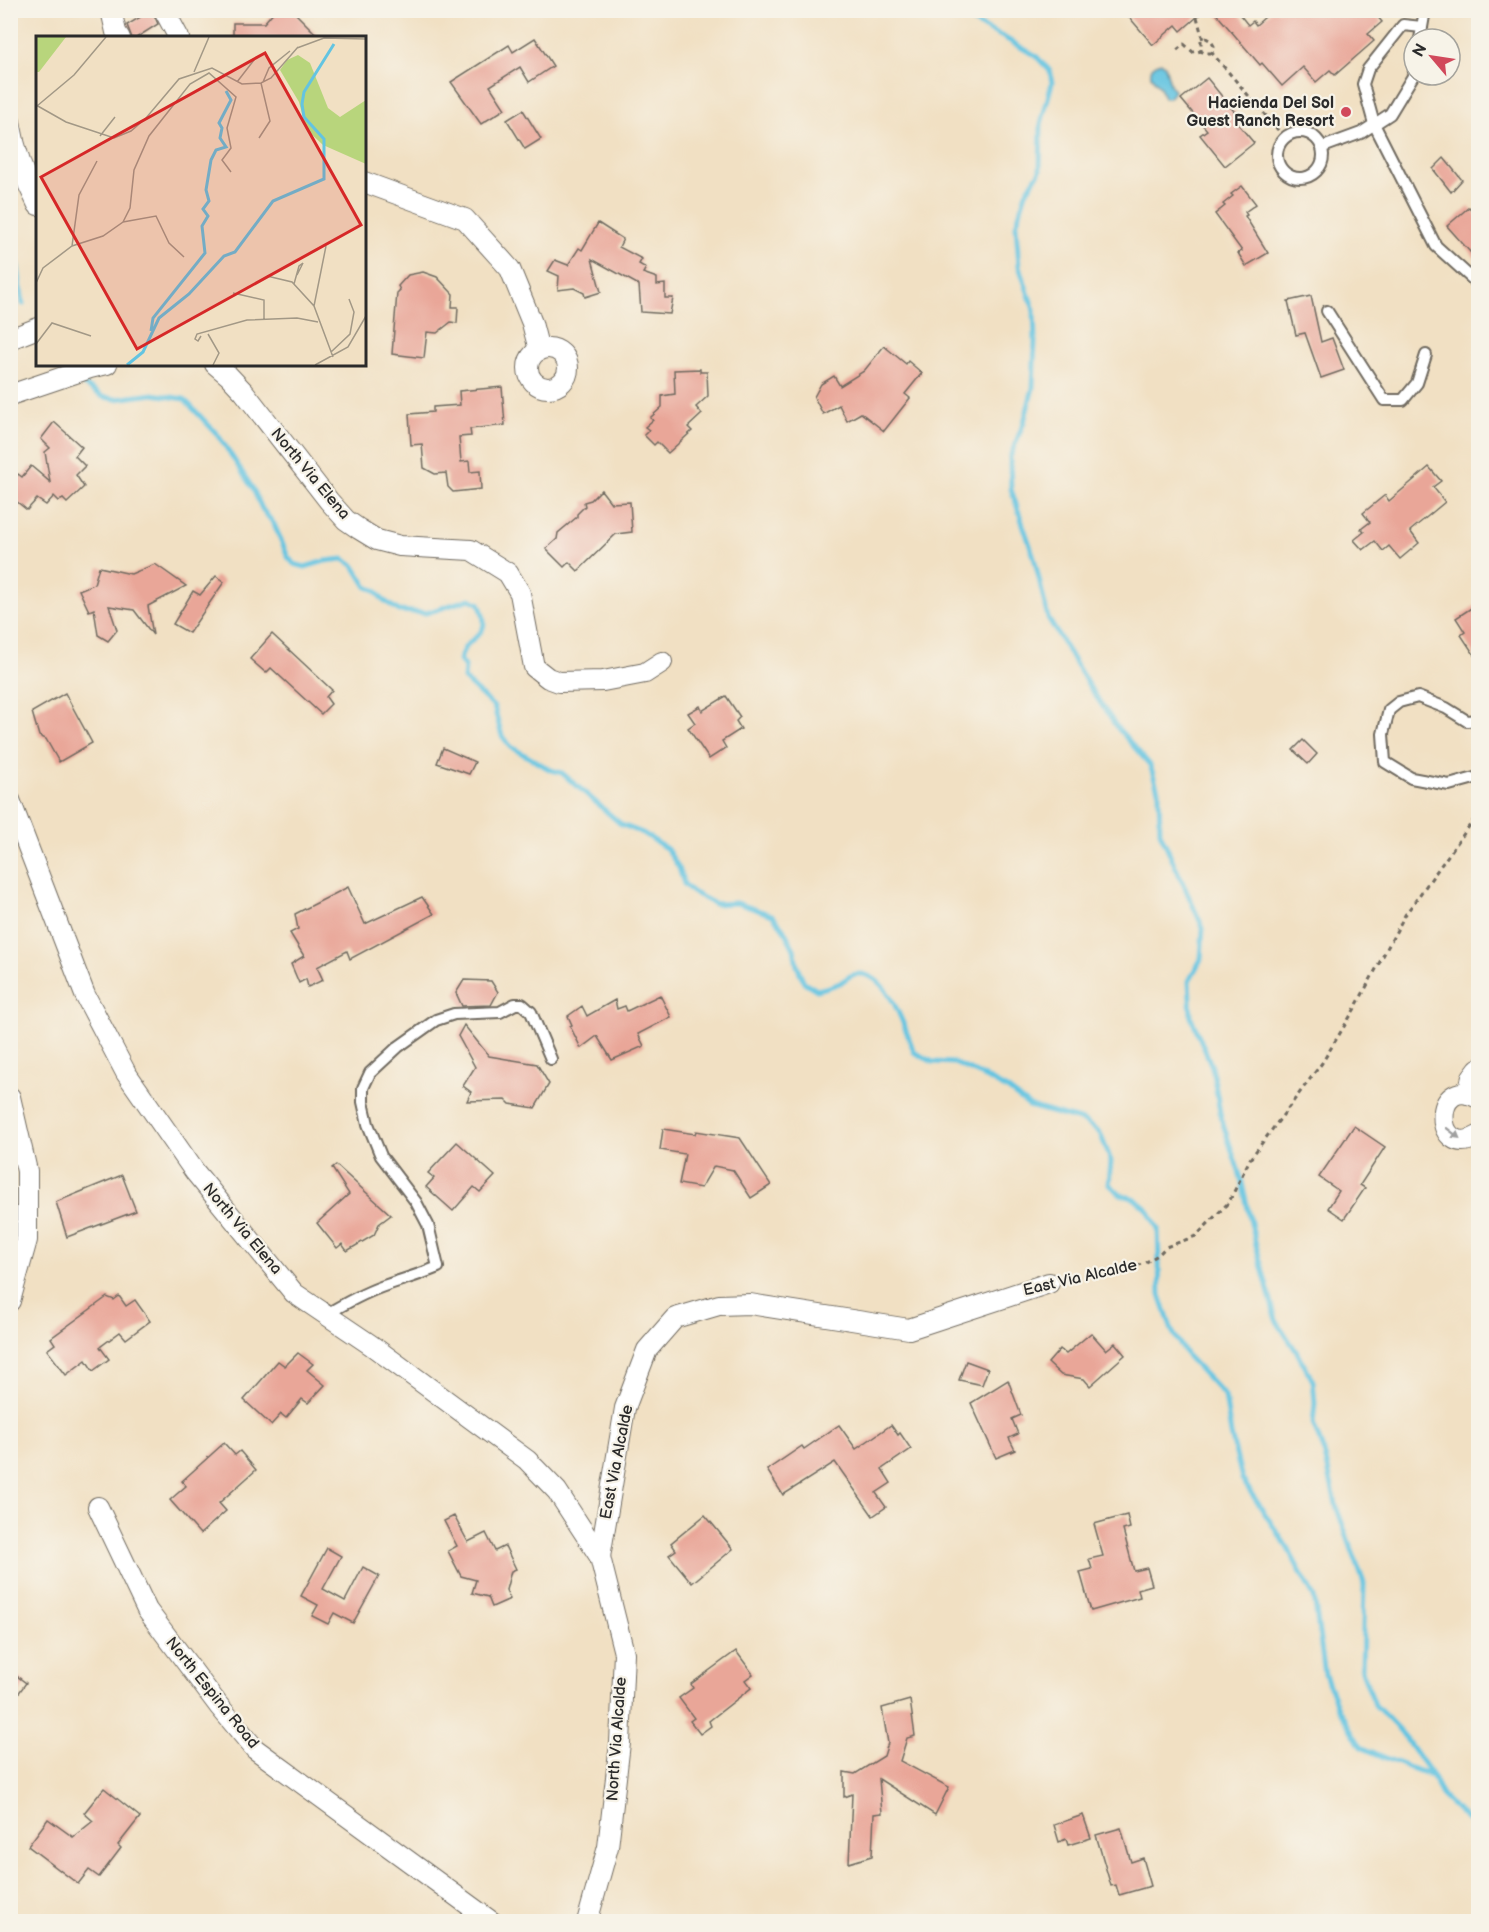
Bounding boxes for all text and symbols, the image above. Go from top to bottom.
north arrow [1402,27,1462,87]
inset map [36,36,366,366]
text: N [1409,41,1431,60]
place label: Hacienda Del Sol Guest Ranch Resort [1187,94,1335,131]
marker: Hacienda Del Sol Guest Ranch Resort [1339,105,1353,119]
street label: North Via Elena [266,425,354,523]
one-way arrow [1445,1127,1461,1139]
street label: North Via Elena [198,1180,286,1278]
street label: East Via Alcalde [1021,1256,1139,1300]
street label: East Via Alcalde [597,1403,638,1521]
street label: North Espina Road [161,1634,263,1752]
street label: North Via Alcalde [603,1676,631,1802]

